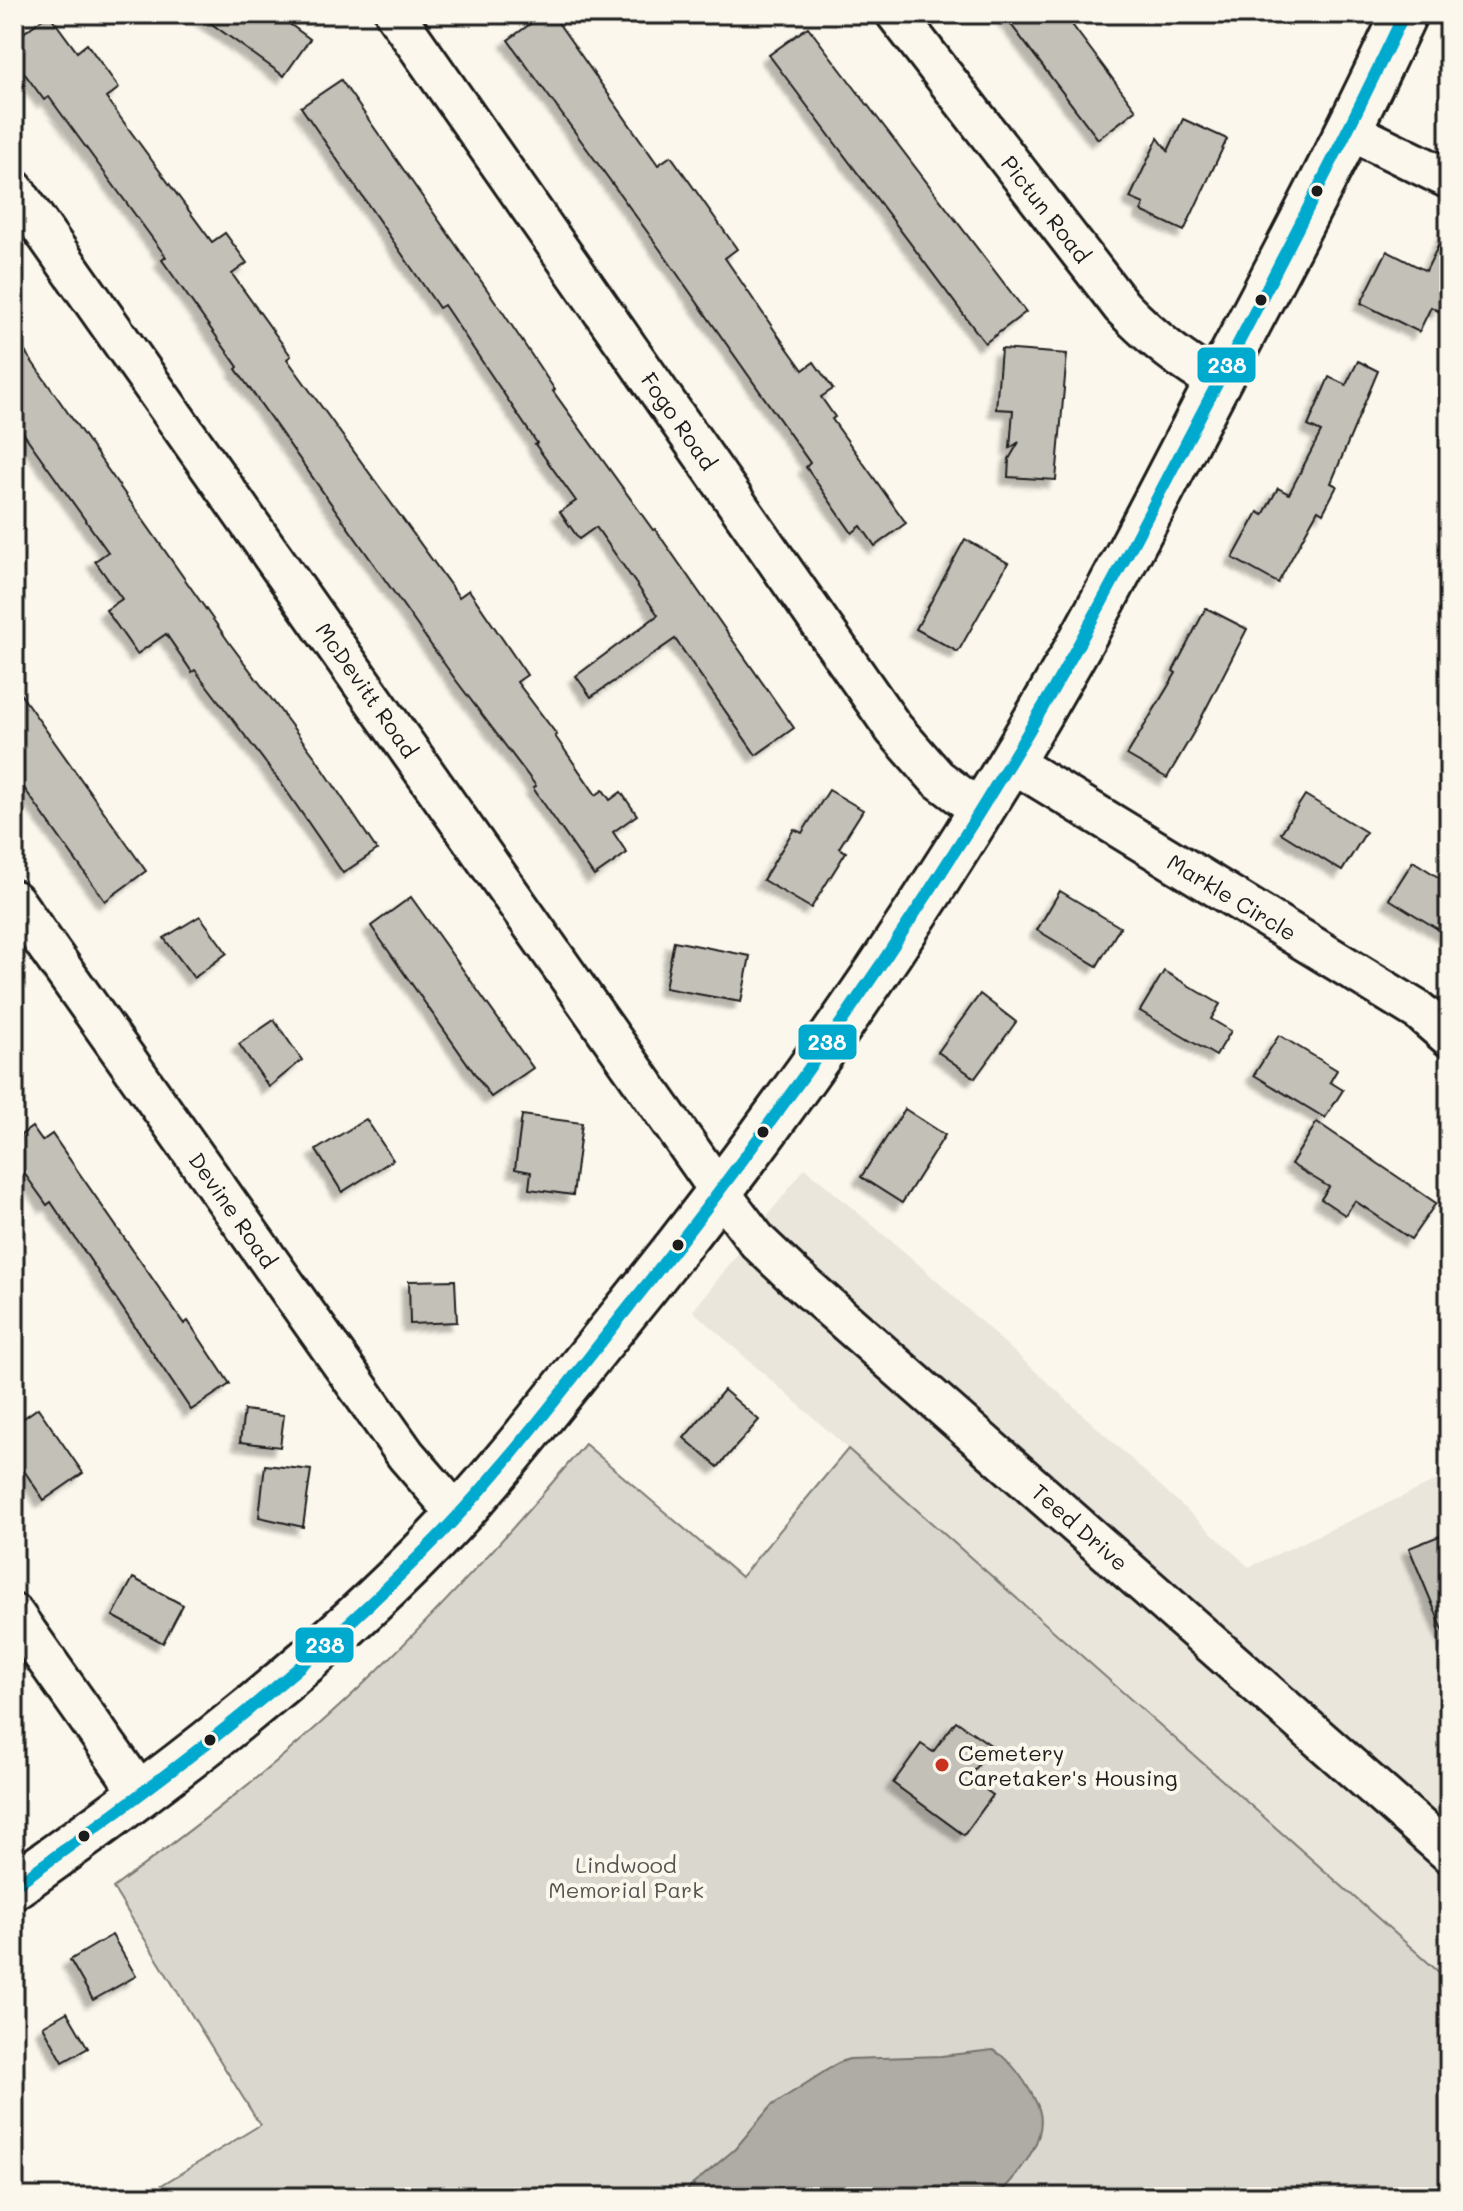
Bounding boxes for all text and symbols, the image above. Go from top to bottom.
street label: Pictun Road [995,149,1097,269]
unlabelled marker [1309,183,1325,199]
unlabelled marker [1253,292,1269,308]
line badge: 238 [1196,346,1257,384]
text: 238 [1207,350,1247,379]
street label: Fogo Road [635,366,723,476]
street label: McDevitt Road [310,617,424,763]
street label: Markle Circle [1162,847,1302,947]
line badge: 238 [797,1023,858,1061]
text: 238 [807,1027,847,1056]
unlabelled marker [755,1124,771,1140]
street label: Devine Road [182,1146,284,1274]
unlabelled marker [670,1237,686,1253]
street label: Teed Drive [1026,1477,1134,1577]
line badge: 238 [294,1626,355,1664]
text: 238 [305,1630,345,1659]
unlabelled marker [202,1732,218,1748]
place label: Cemetery Caretaker's Housing [958,1738,1178,1792]
marker: Cemetery Caretaker's Housing [933,1756,951,1774]
unlabelled marker [76,1828,92,1844]
park label: Lindwood Memorial Park [548,1850,704,1904]

